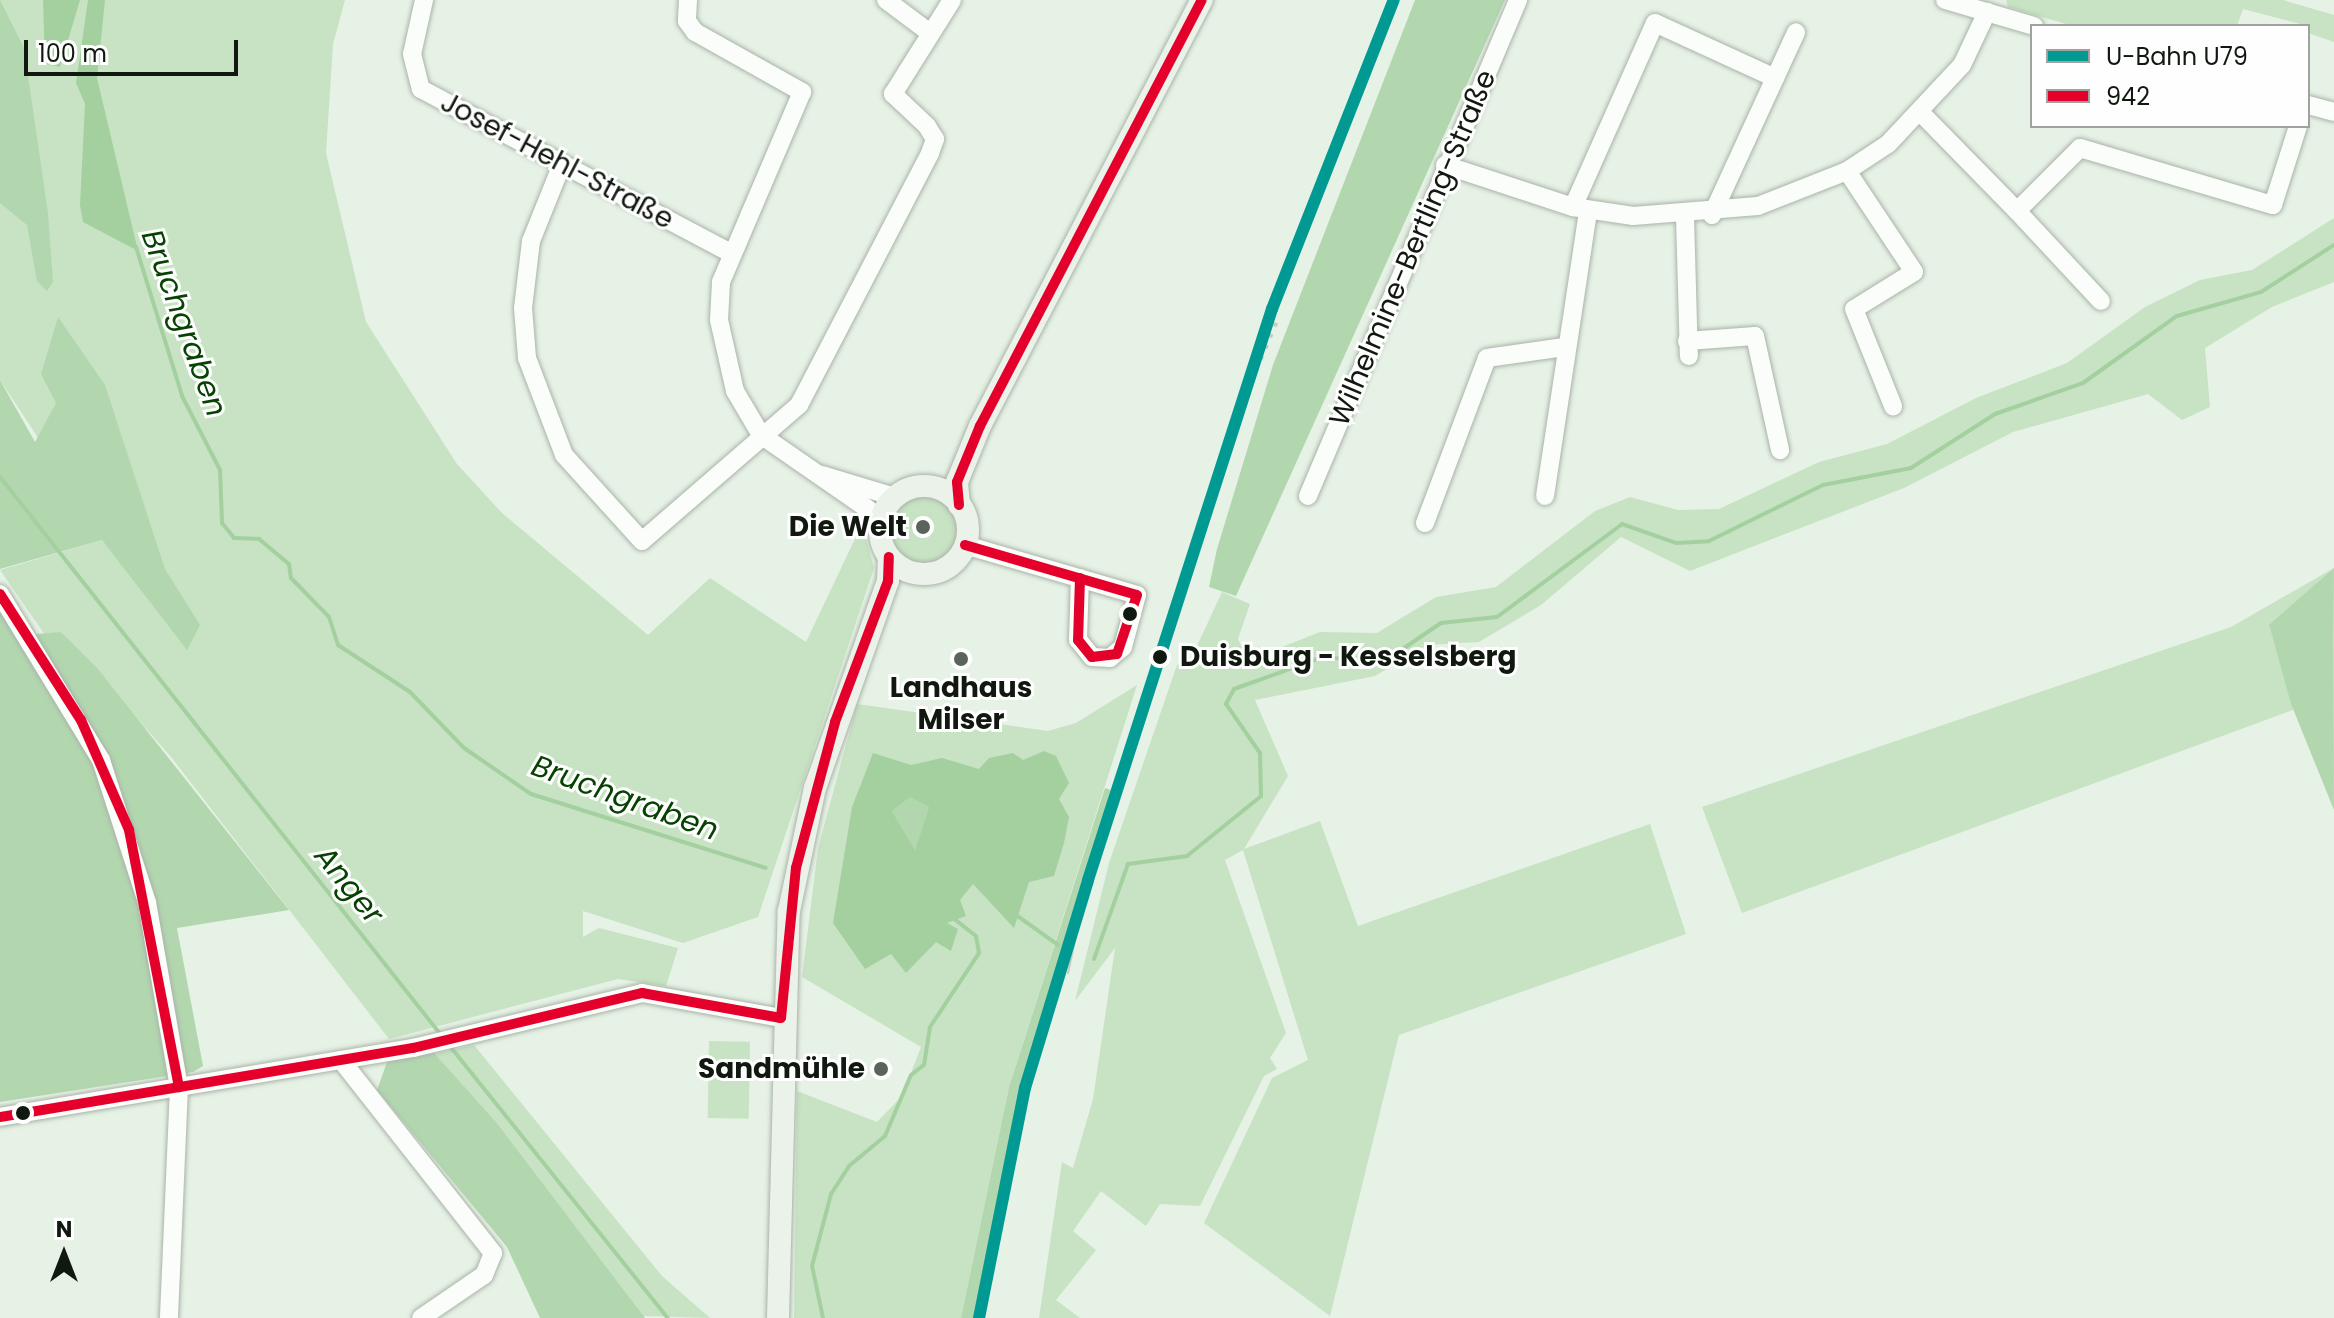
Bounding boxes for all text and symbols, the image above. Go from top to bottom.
scale bar [28,24,242,74]
legend [2030,24,2310,128]
text: 100 m [38,37,107,70]
text: U-Bahn U79 [2106,40,2248,73]
street label: Wilhelmine-Bertling-Straße [1323,65,1503,431]
text: 942 [2106,80,2150,113]
street label: Josef-Hehl-Straße [435,85,679,237]
water label: Bruchgraben [134,225,234,421]
place label: Die Welt [789,510,907,544]
marker: Die Welt [914,518,932,536]
unlabelled marker [1122,606,1138,622]
place label: Duisburg - Kesselsberg [1180,640,1517,674]
marker: Duisburg - Kesselsberg [1147,644,1173,670]
marker: Landhaus Milser [952,650,970,668]
place label: Landhaus Milser [890,671,1032,737]
water label: Bruchgraben [527,748,723,848]
water label: Anger [307,839,391,931]
place label: Sandmühle [698,1052,865,1086]
marker: Sandmühle [872,1060,890,1078]
unlabelled marker [15,1105,31,1121]
north arrow [24,1214,104,1294]
text: N [56,1214,72,1245]

